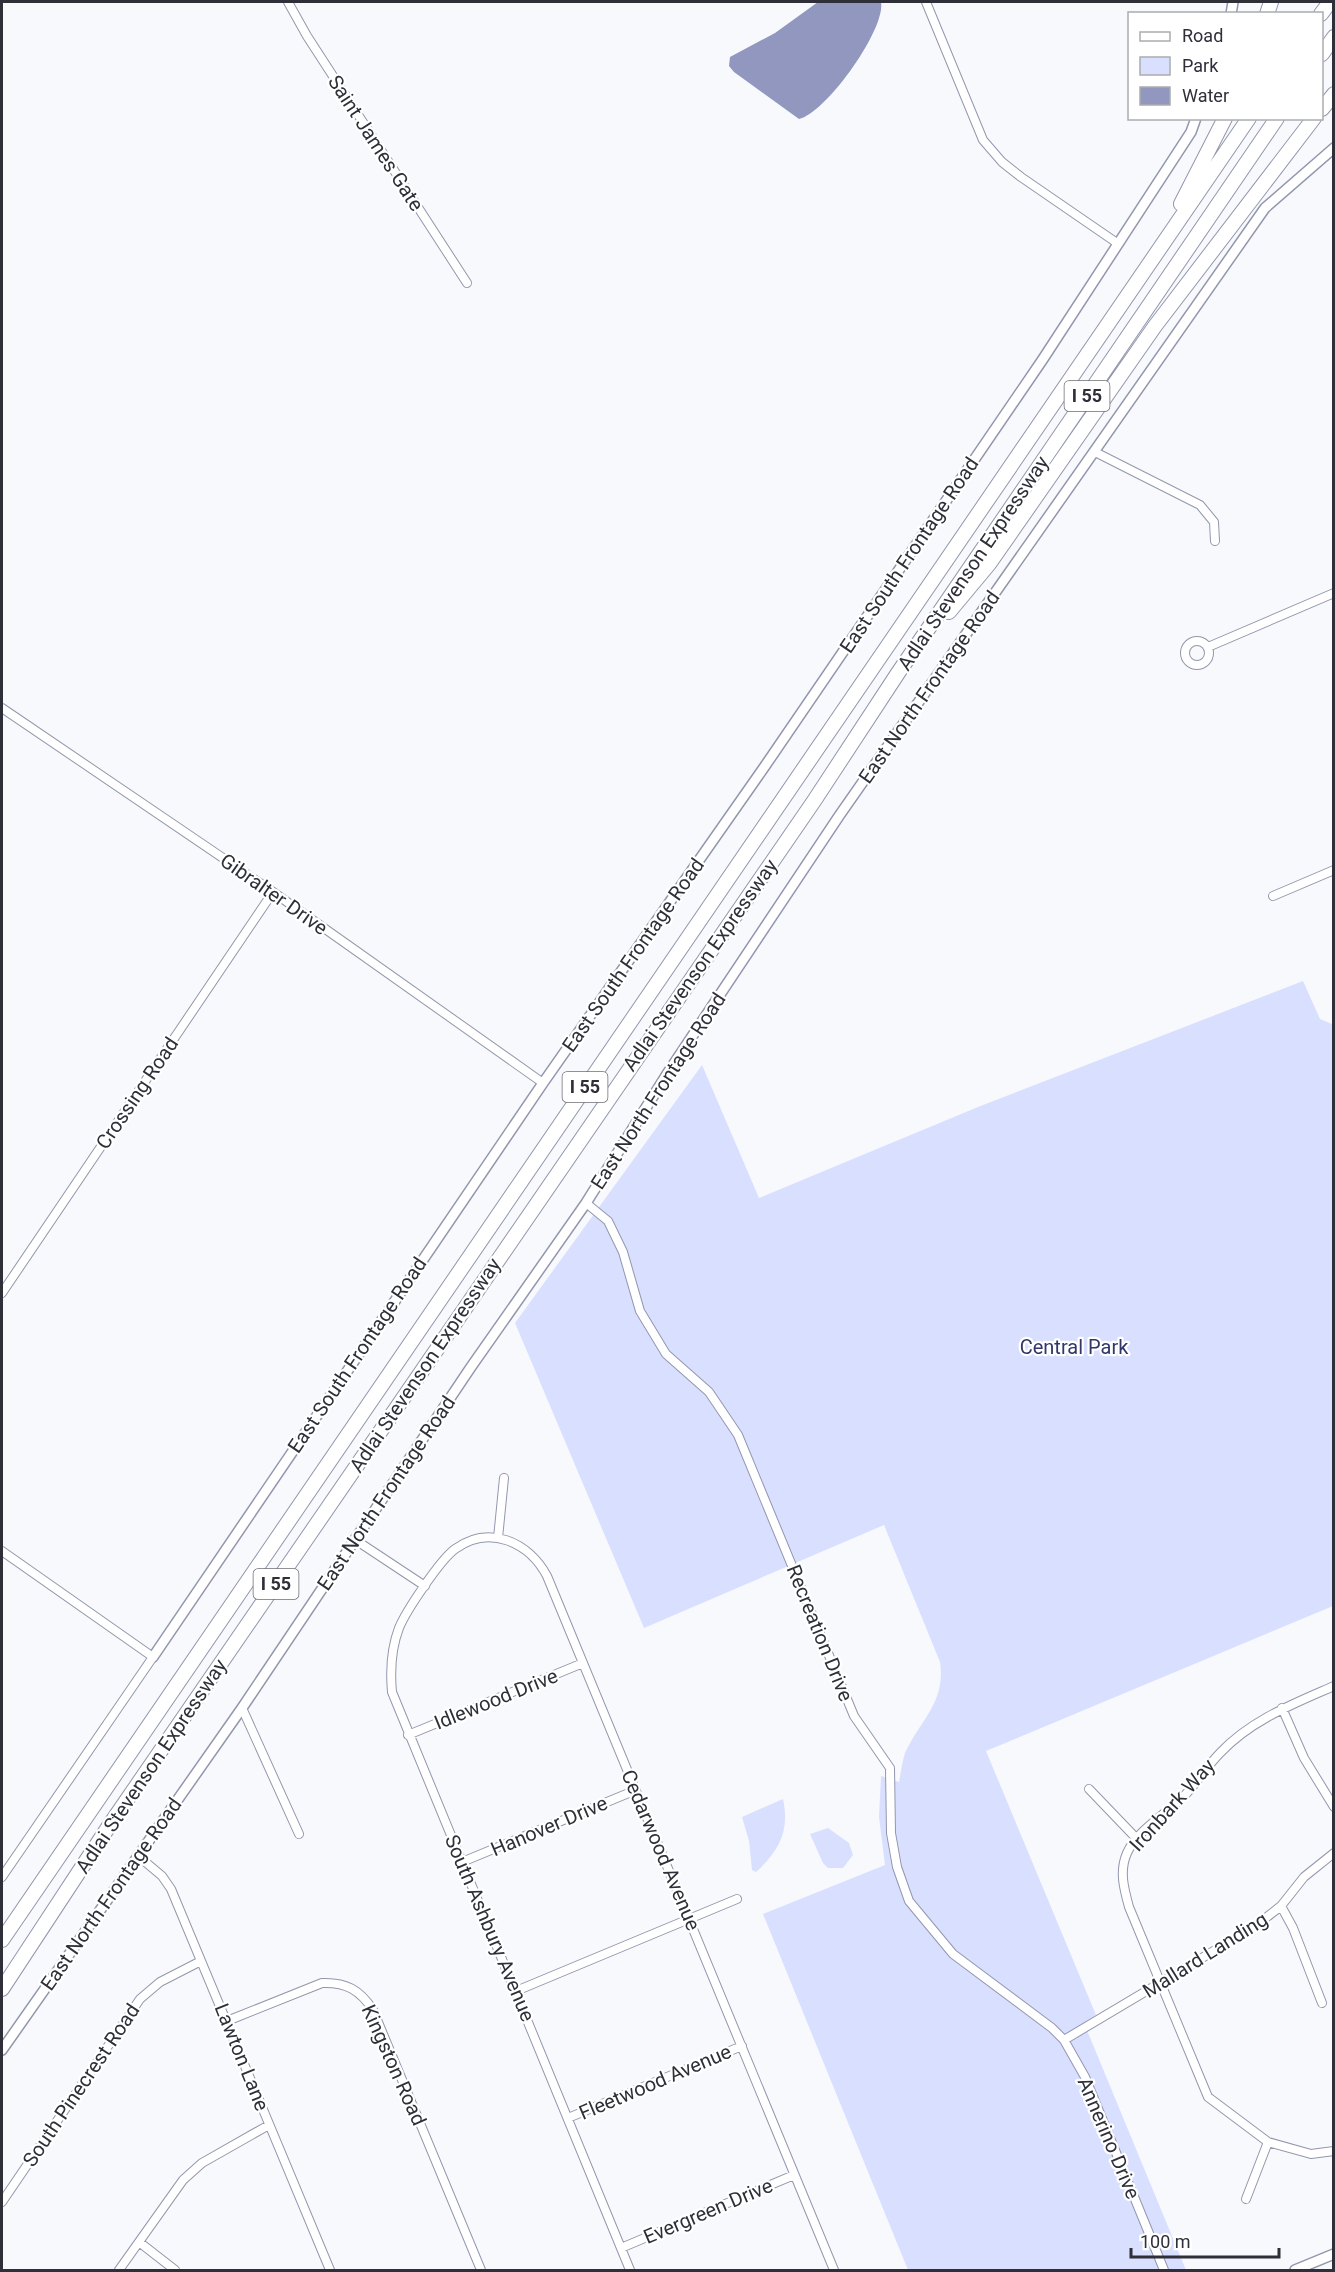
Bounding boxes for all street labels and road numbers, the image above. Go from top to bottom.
street label: Saint James Gate [323,71,429,215]
road number: I 55 [1064,381,1110,411]
street label: Adlai Stevenson Expressway [892,451,1054,675]
street label: East South Frontage Road [835,453,983,657]
street label: East North Frontage Road [853,586,1005,788]
street label: Gibralter Drive [216,848,332,940]
street label: East South Frontage Road [557,854,709,1056]
street label: Adlai Stevenson Expressway [618,854,783,1076]
street label: East North Frontage Road [585,988,731,1194]
street label: Crossing Road [91,1033,183,1153]
road number: I 55 [562,1072,608,1102]
street label: East South Frontage Road [283,1253,431,1457]
street label: Adlai Stevenson Expressway [344,1253,506,1477]
street label: East North Frontage Road [312,1391,460,1595]
street label: Recreation Drive [782,1561,858,1705]
road number: I 55 [254,1569,298,1599]
street label: Adlai Stevenson Expressway [70,1654,232,1878]
street label: Idlewood Drive [431,1663,561,1735]
street label: Ironbark Way [1124,1753,1220,1856]
street label: Cedarwood Avenue [616,1766,706,1934]
street label: Hanover Drive [487,1791,611,1861]
street label: East North Frontage Road [35,1793,187,1995]
street label: South Ashbury Avenue [440,1831,540,2025]
street label: Mallard Landing [1138,1907,1272,2003]
street label: South Pinecrest Road [18,1999,144,2171]
street label: Lawton Lane [210,2000,274,2114]
street label: Kingston Road [357,2001,431,2129]
street label: Fleetwood Avenue [575,2039,735,2125]
street label: Annerino Drive [1073,2074,1145,2202]
street label: Evergreen Drive [640,2173,776,2249]

